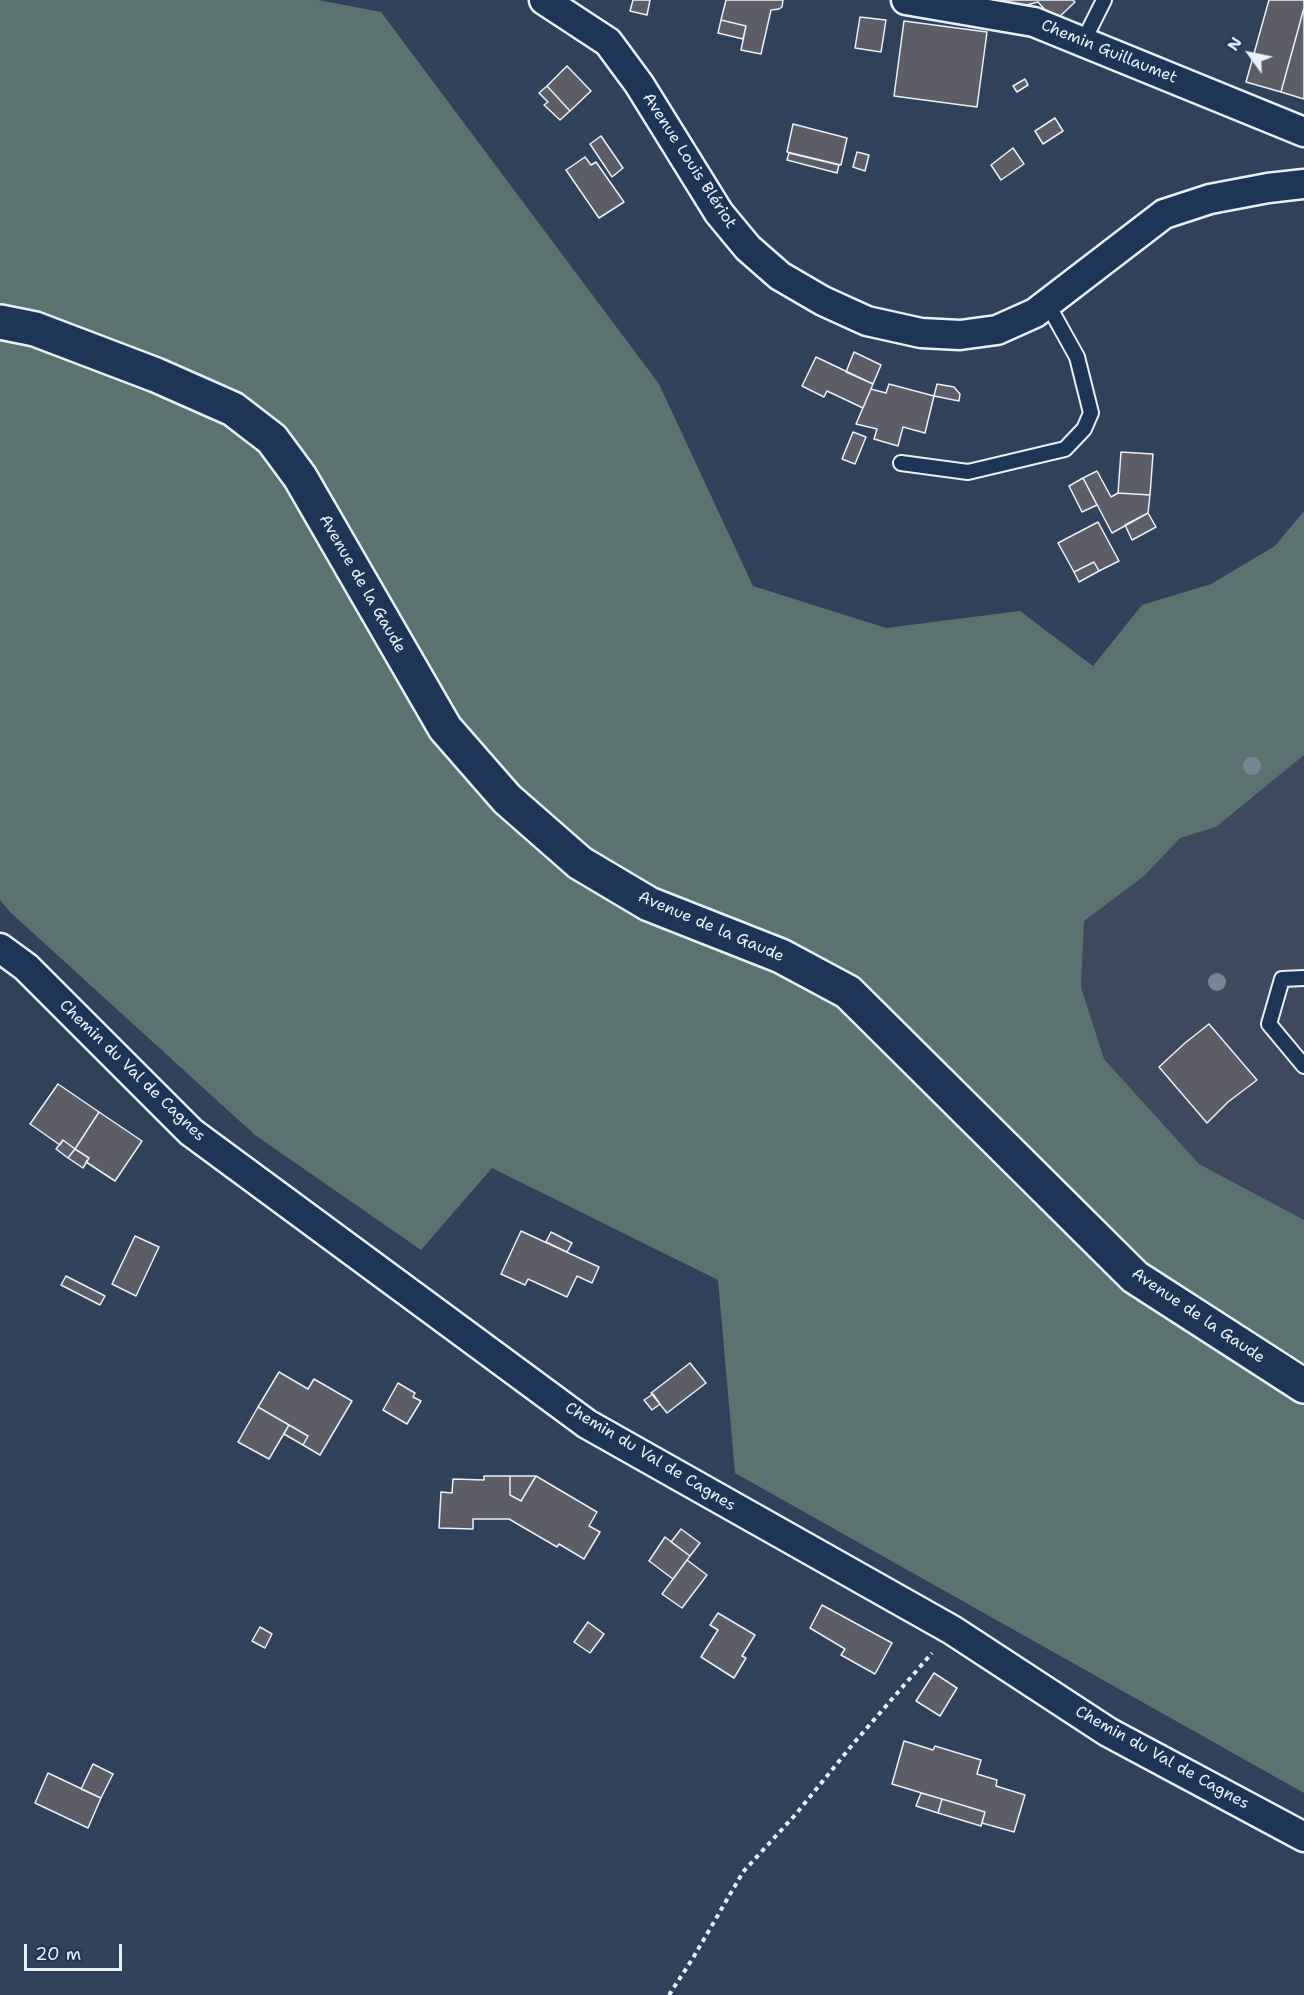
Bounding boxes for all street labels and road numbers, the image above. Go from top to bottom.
street label: Chemin Guillaumet [1038,16,1180,88]
street label: Avenue Louis Blériot [638,90,740,232]
street label: Avenue de la Gaude [315,511,409,657]
street label: Avenue de la Gaude [635,888,787,966]
street label: Chemin du Val de Cagnes [55,996,209,1146]
street label: Avenue de la Gaude [1128,1264,1268,1368]
street label: Chemin du Val de Cagnes [561,1398,739,1516]
street label: Chemin du Val de Cagnes [1072,1702,1252,1814]

